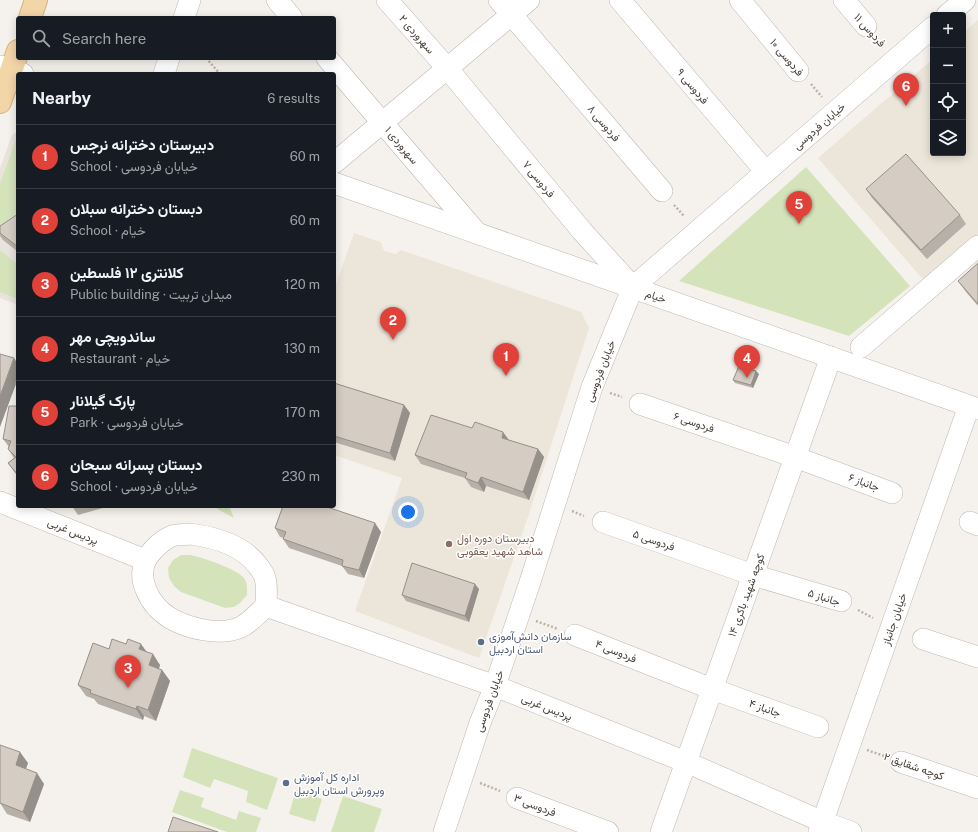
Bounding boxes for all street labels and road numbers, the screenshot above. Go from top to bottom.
street label: فردوس ۱۱ [851,11,888,50]
street label: سهروردی ۲ [396,12,437,57]
street label: فردوسی ۱۰ [767,36,806,79]
street label: فردوسی ۹ [674,66,711,107]
street label: خیابان فردوسی [791,100,848,153]
street label: فردوسی ۸ [585,102,623,144]
street label: سهروردی ۱ [382,124,421,167]
street label: فردوسی ۷ [520,158,557,200]
street label: خیام [644,287,668,307]
street label: خیابان فردوسی [583,339,618,404]
street label: فردوسی ۶ [672,409,716,436]
street label: جانباز ۶ [847,471,881,494]
street label: پردیس غربی [45,515,100,548]
street label: فردوسی ۵ [631,527,677,554]
street label: کوچه شهید باکری ۱۴ [725,552,768,639]
street label: جانباز ۵ [806,586,842,609]
street label: خیابان جانباز [879,591,909,648]
street label: فردوسی ۴ [593,637,638,666]
street label: خیابان فردوسی [472,668,507,734]
street label: پردیس غربی [519,691,574,724]
street label: جانباز ۴ [747,697,782,720]
street label: کوچه شقایق ۲ [882,750,946,784]
street label: فردوسی ۳ [512,791,558,819]

